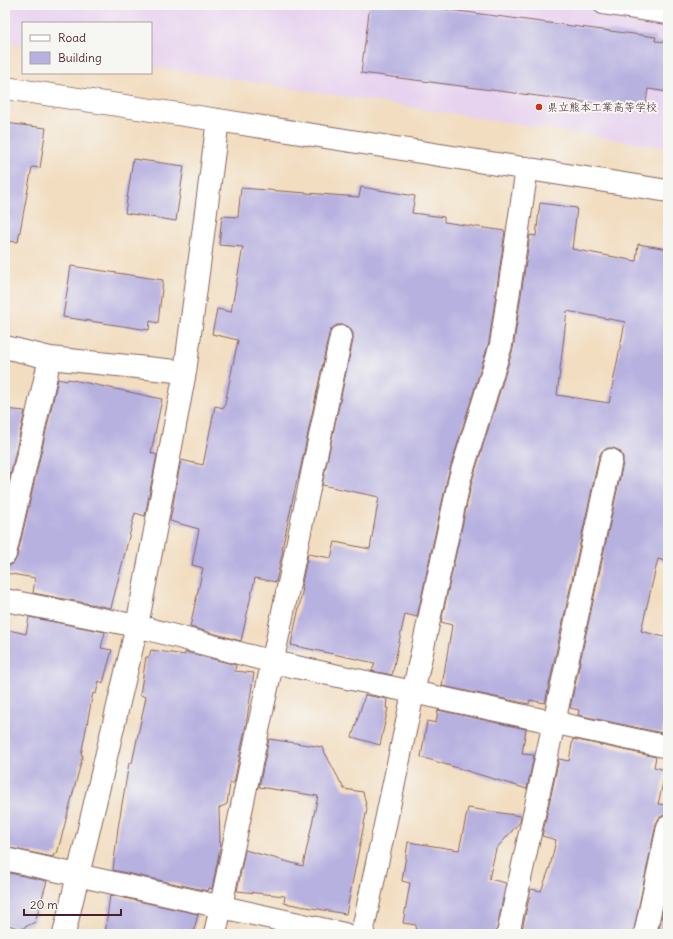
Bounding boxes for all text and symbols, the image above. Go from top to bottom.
legend [22,22,152,74]
text: Road [58,30,86,45]
text: Building [58,50,102,65]
place label: 県立熊本工業高等学校 [547,100,657,114]
marker: 県立熊本工業高等学校 [534,102,544,112]
scale bar [24,891,121,917]
text: 20 m [30,897,58,912]

